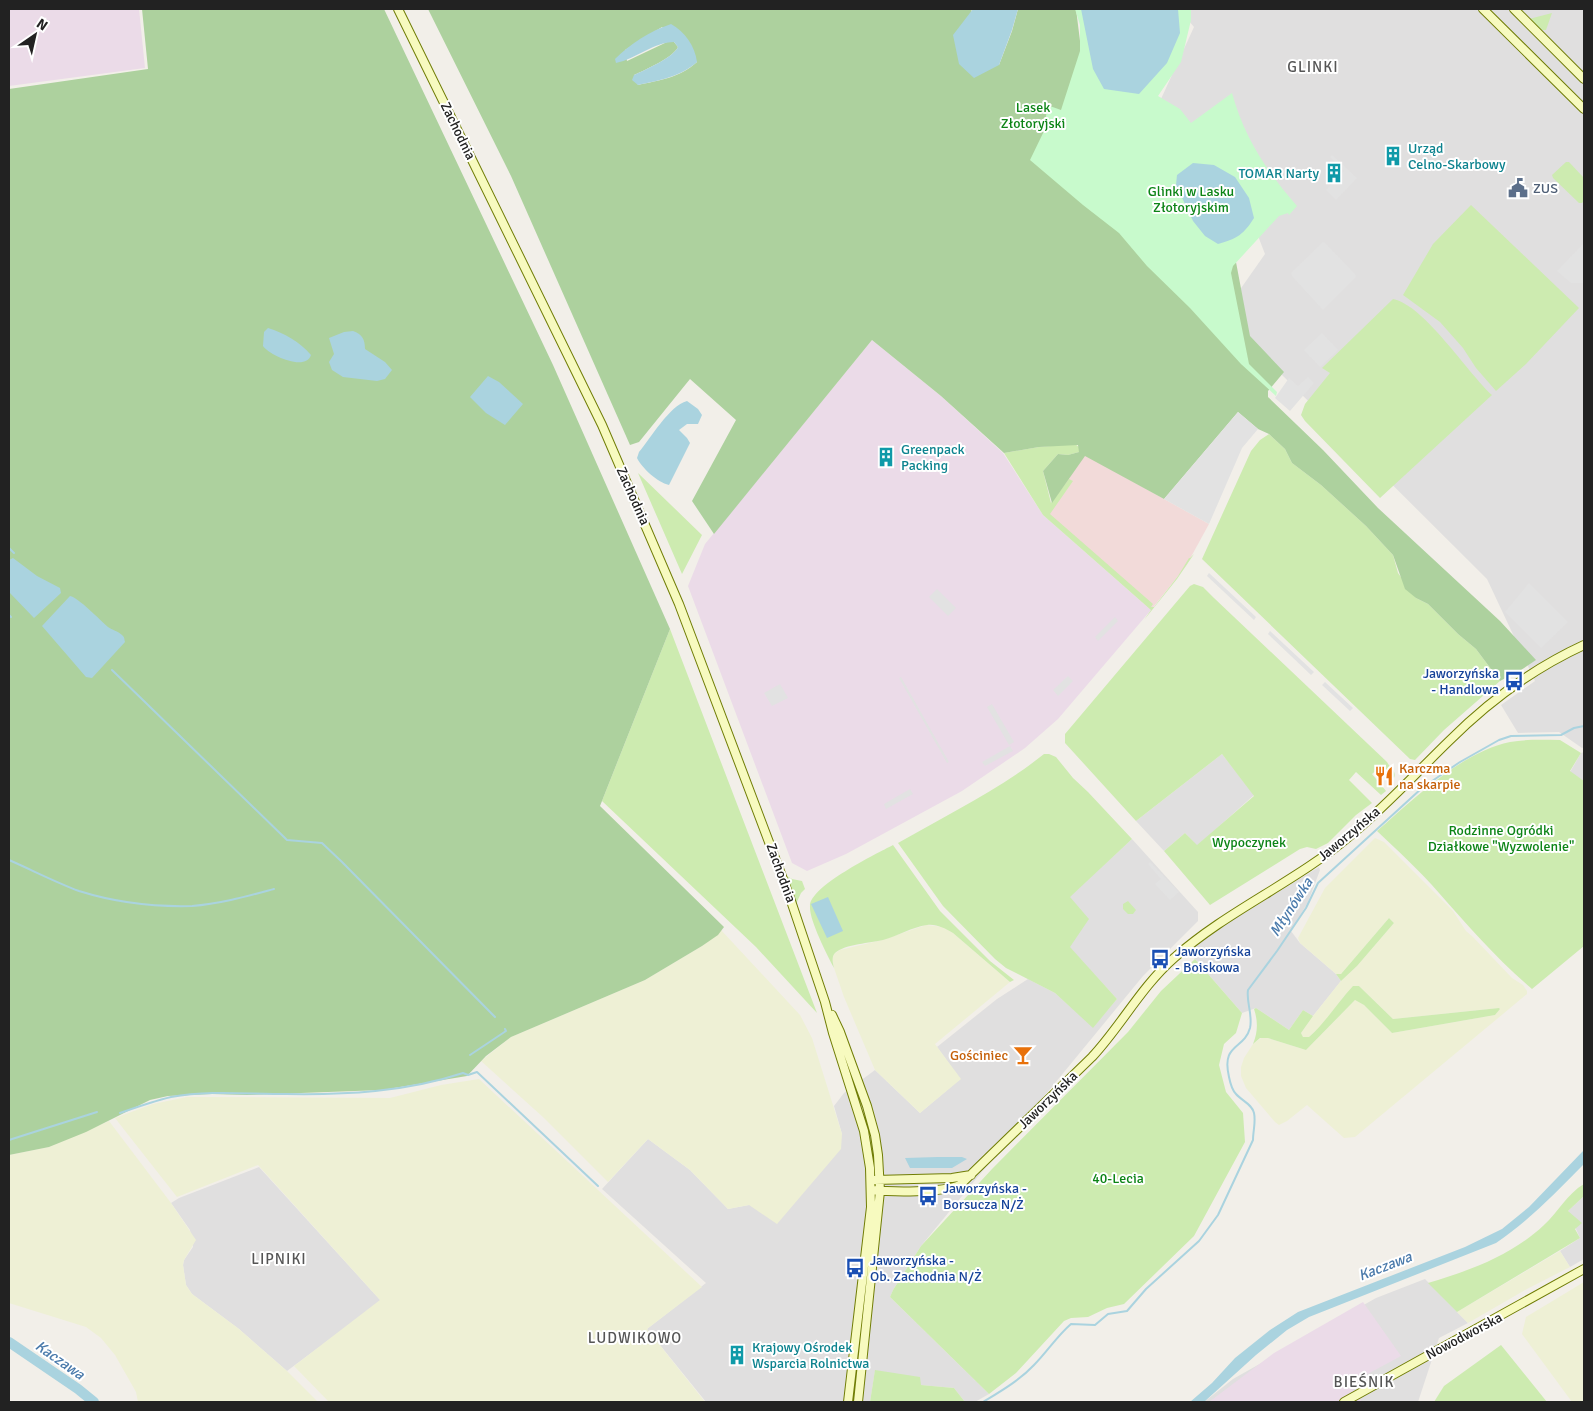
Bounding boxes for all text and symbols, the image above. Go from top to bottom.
north arrow [10,10,60,60]
text: N [33,15,51,34]
district label: GLINKI [1287,58,1339,76]
street label: Zachodnia [437,99,479,163]
park label: Lasek Złotoryjski [1001,99,1065,132]
place label: Urząd Celno-Skarbowy [1408,140,1506,173]
building icon: Urząd Celno-Skarbowy [1382,145,1404,167]
building icon: TOMAR Narty [1323,162,1345,184]
place label: TOMAR Narty [1238,165,1319,182]
public building icon: ZUS [1507,177,1529,199]
place label: ZUS [1533,180,1558,197]
park label: Glinki w Lasku Złotoryjskim [1148,183,1234,216]
place label: Greenpack Packing [901,441,965,474]
building icon: Greenpack Packing [875,446,897,468]
street label: Zachodnia [613,464,653,528]
place label: Jaworzyńska - Handlowa [1423,665,1499,698]
bus stop icon: Jaworzyńska - Handlowa [1503,670,1525,692]
place label: Karczma na skarpie [1399,760,1460,793]
restaurant icon: Karczma na skarpie [1373,765,1395,787]
street label: Jaworzyńska [1314,803,1384,865]
park label: Rodzinne Ogródki Działkowe "Wyzwolenie" [1428,822,1574,855]
park label: Wypoczynek [1212,834,1286,851]
street label: Zachodnia [762,841,800,905]
water label: Młynówka [1265,874,1317,940]
place label: Jaworzyńska - Boiskowa [1175,943,1251,976]
bus stop icon: Jaworzyńska - Boiskowa [1149,948,1171,970]
bar icon: Gościniec [1012,1044,1034,1066]
place label: Gościniec [950,1047,1008,1064]
street label: Jaworzyńska [1015,1067,1081,1133]
park label: 40-Lecia [1092,1170,1144,1187]
place label: Jaworzyńska - Borsucza N/Ż [943,1180,1027,1213]
bus stop icon: Jaworzyńska - Borsucza N/Ż [917,1185,939,1207]
water label: Kaczawa [1356,1247,1415,1284]
district label: LIPNIKI [251,1250,307,1268]
place label: Jaworzyńska - Ob. Zachodnia N/Ż [870,1252,982,1285]
bus stop icon: Jaworzyńska - Ob. Zachodnia N/Ż [844,1257,866,1279]
street label: Nowodworska [1423,1309,1505,1363]
district label: LUDWIKOWO [588,1329,682,1347]
water label: Kaczawa [32,1337,88,1384]
place label: Krajowy Ośrodek Wsparcia Rolnictwa [752,1339,869,1372]
building icon: Krajowy Ośrodek Wsparcia Rolnictwa [726,1344,748,1366]
district label: BIEŚNIK [1334,1372,1394,1391]

